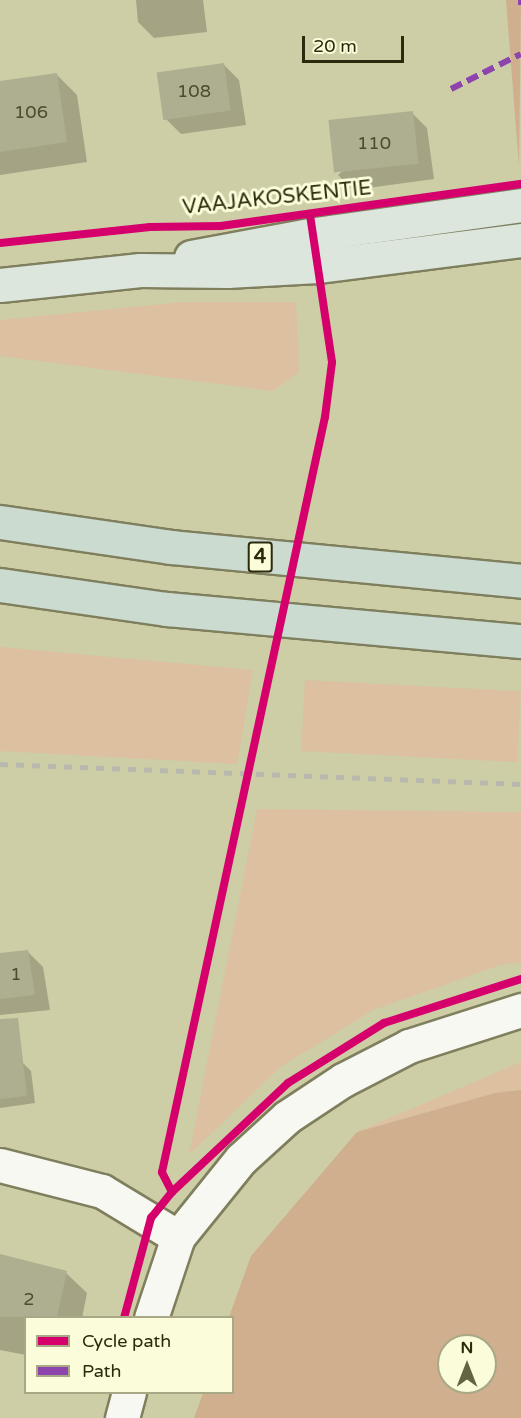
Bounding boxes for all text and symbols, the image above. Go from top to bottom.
scale bar [305,24,407,62]
text: 20 m [313,35,357,57]
house number: 108 [177,80,211,102]
house number: 106 [14,101,48,123]
house number: 110 [357,132,391,154]
street label: VAAJAKOSKENTIE [181,176,373,220]
road number: 4 [246,540,274,574]
house number: 1 [10,963,22,985]
house number: 2 [23,1288,35,1310]
legend [24,1316,234,1394]
text: Cycle path [82,1330,171,1352]
north arrow [437,1334,497,1394]
text: N [461,1338,473,1358]
text: Path [82,1360,121,1382]

